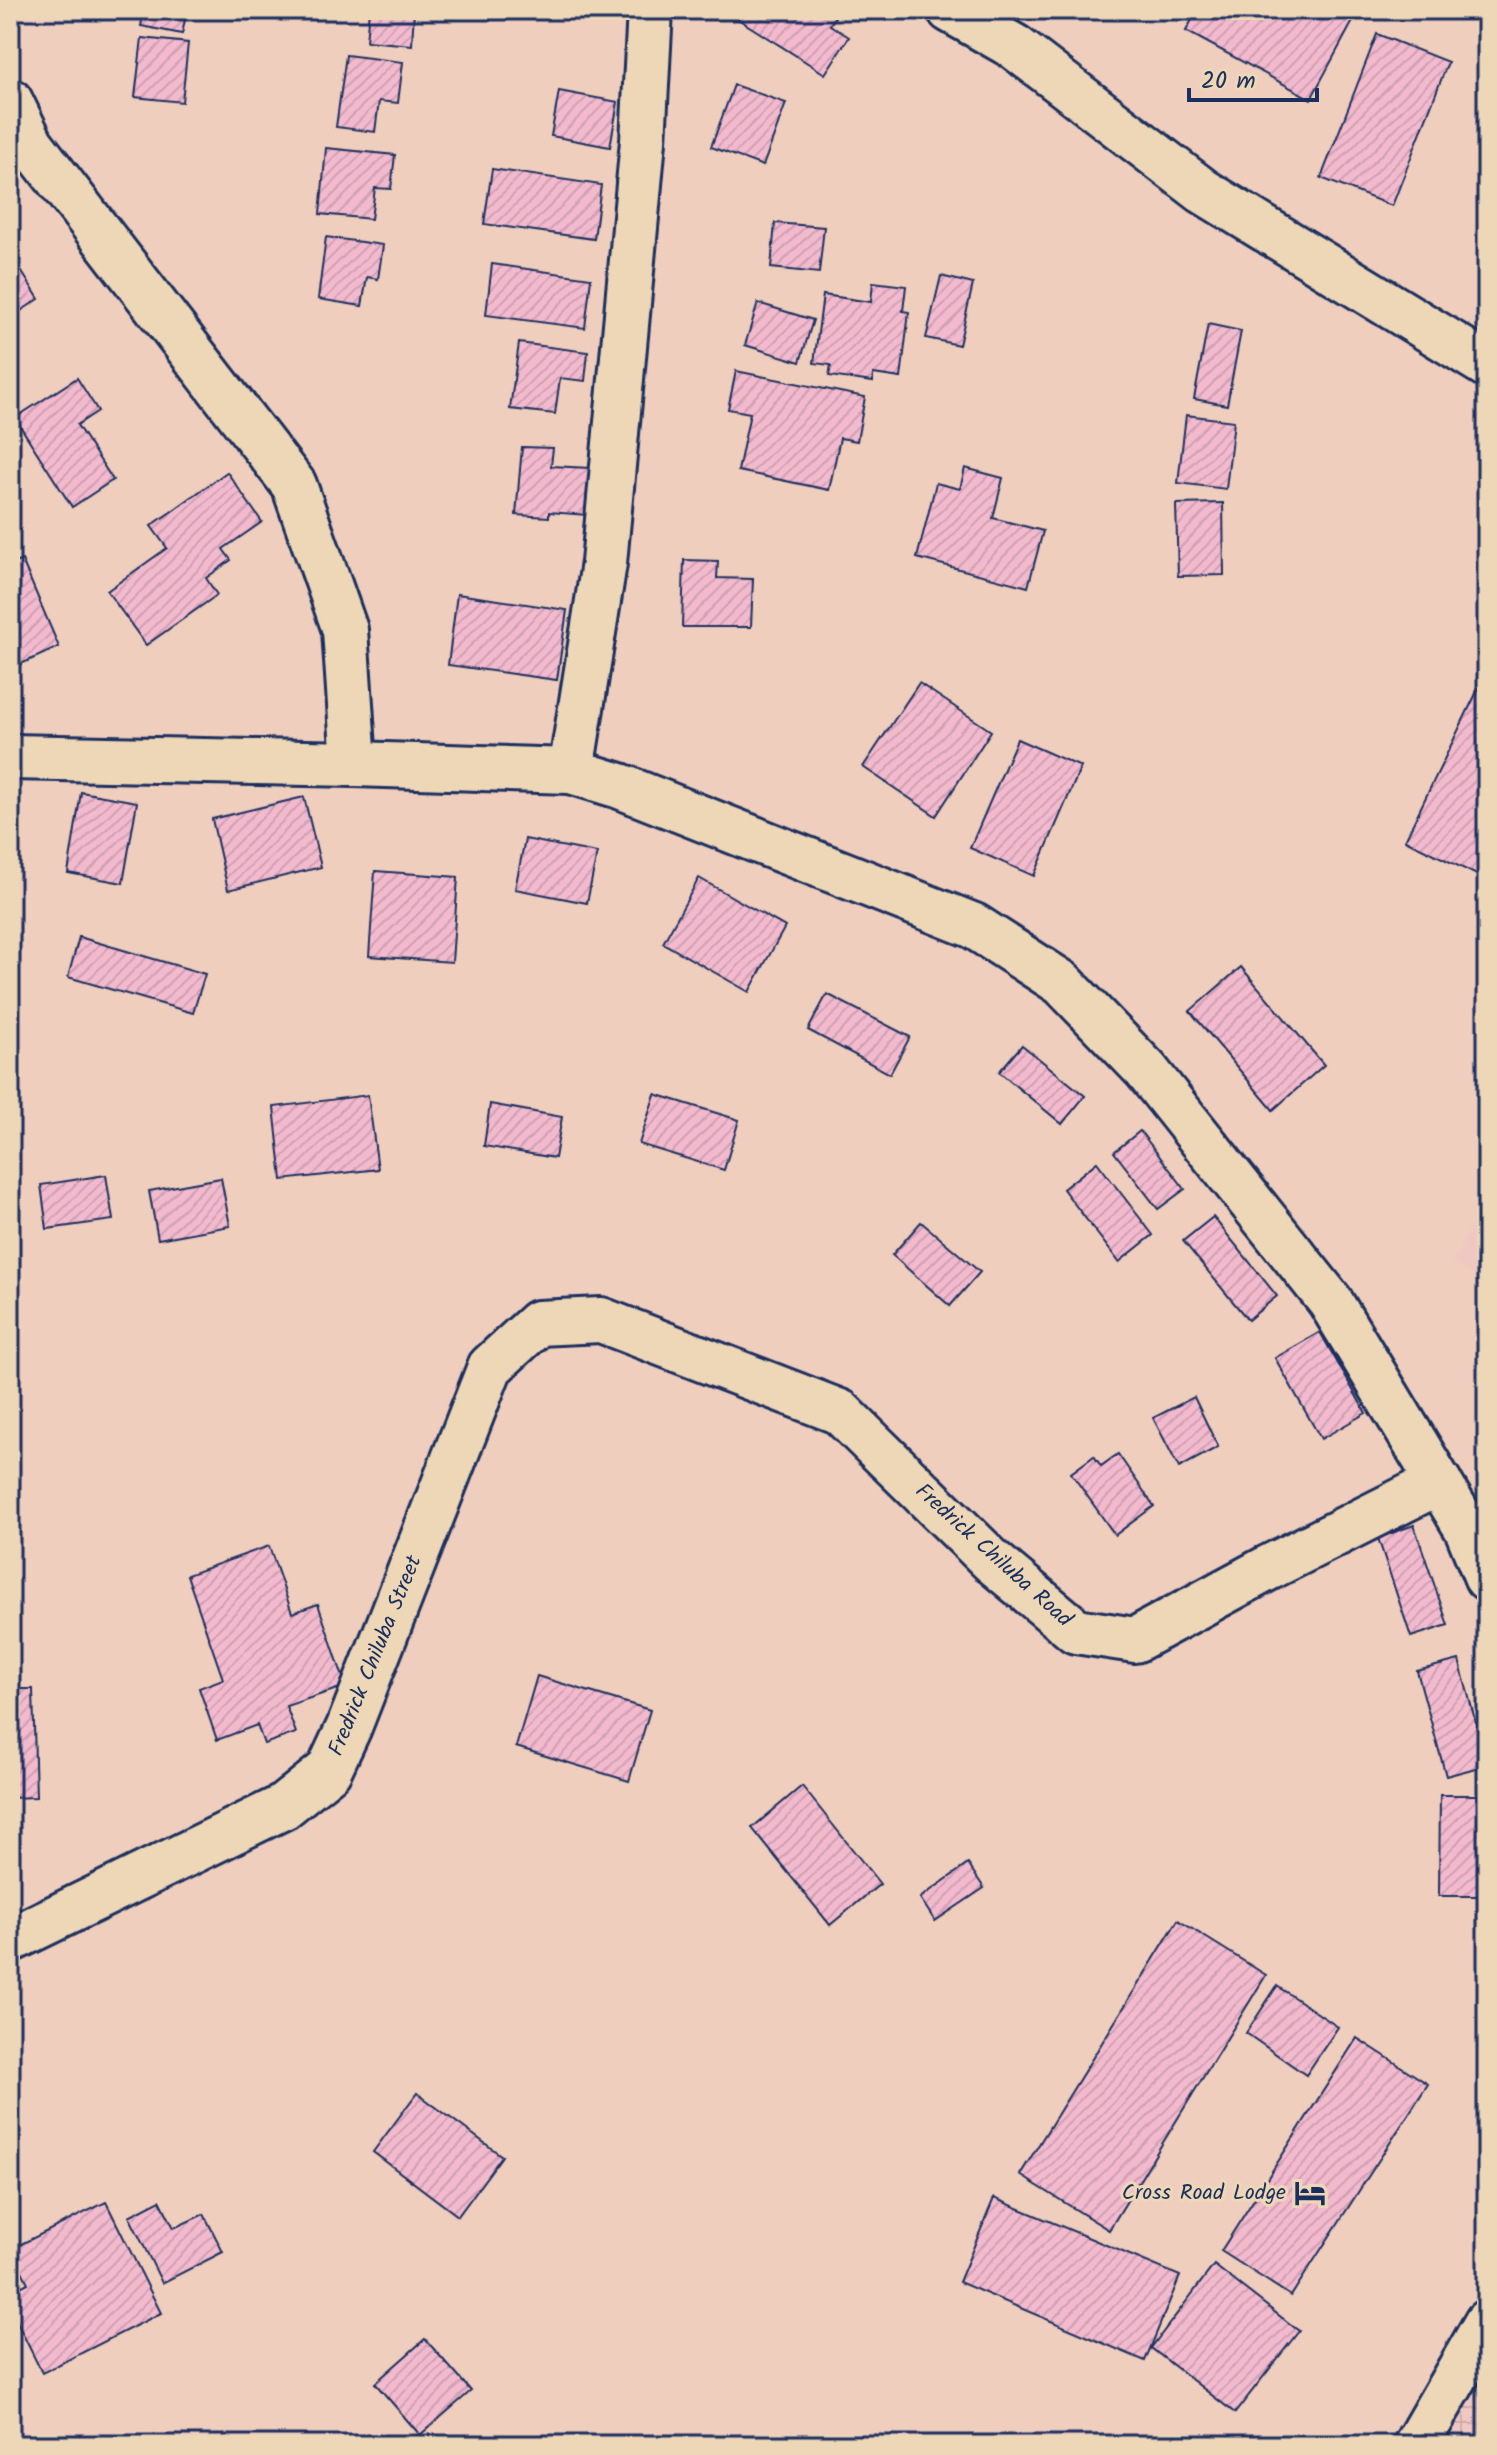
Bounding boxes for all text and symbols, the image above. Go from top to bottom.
scale bar [1189,52,1317,102]
text: 20 m [1201,62,1256,101]
street label: Fredrick Chiluba Road [906,1475,1081,1637]
street label: Fredrick Chiluba Street [320,1550,432,1762]
place label: Cross Road Lodge [1122,2176,1286,2211]
hotel icon: Cross Road Lodge [1293,2176,1327,2210]

